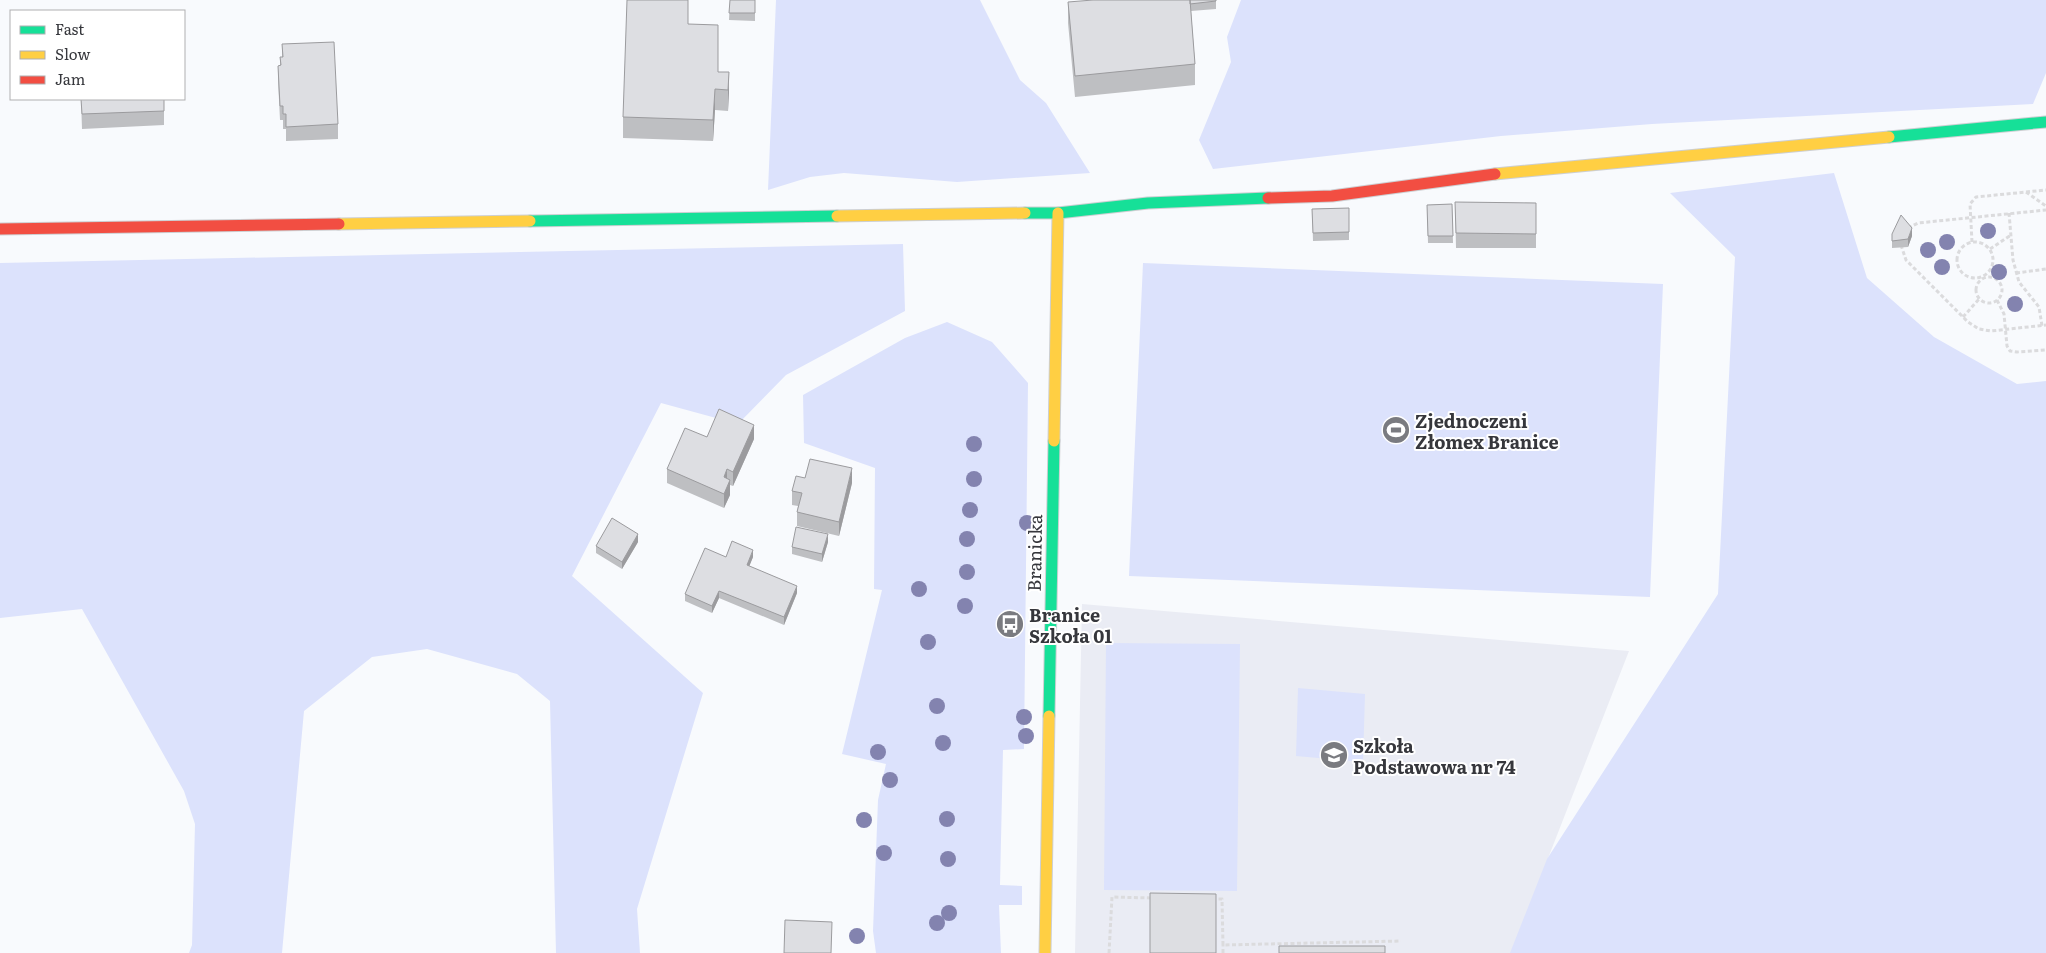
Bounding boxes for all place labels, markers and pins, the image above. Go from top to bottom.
place label: Zjednoczeni Złomex Branice [1415,407,1559,455]
sports icon: Zjednoczeni Złomex Branice [1381,415,1411,445]
place label: Branice Szkoła 01 [1029,601,1112,649]
bus stop icon: Branice Szkoła 01 [995,609,1025,639]
place label: Szkoła Podstawowa nr 74 [1353,732,1516,780]
school or university icon: Szkoła Podstawowa nr 74 [1319,740,1349,770]

